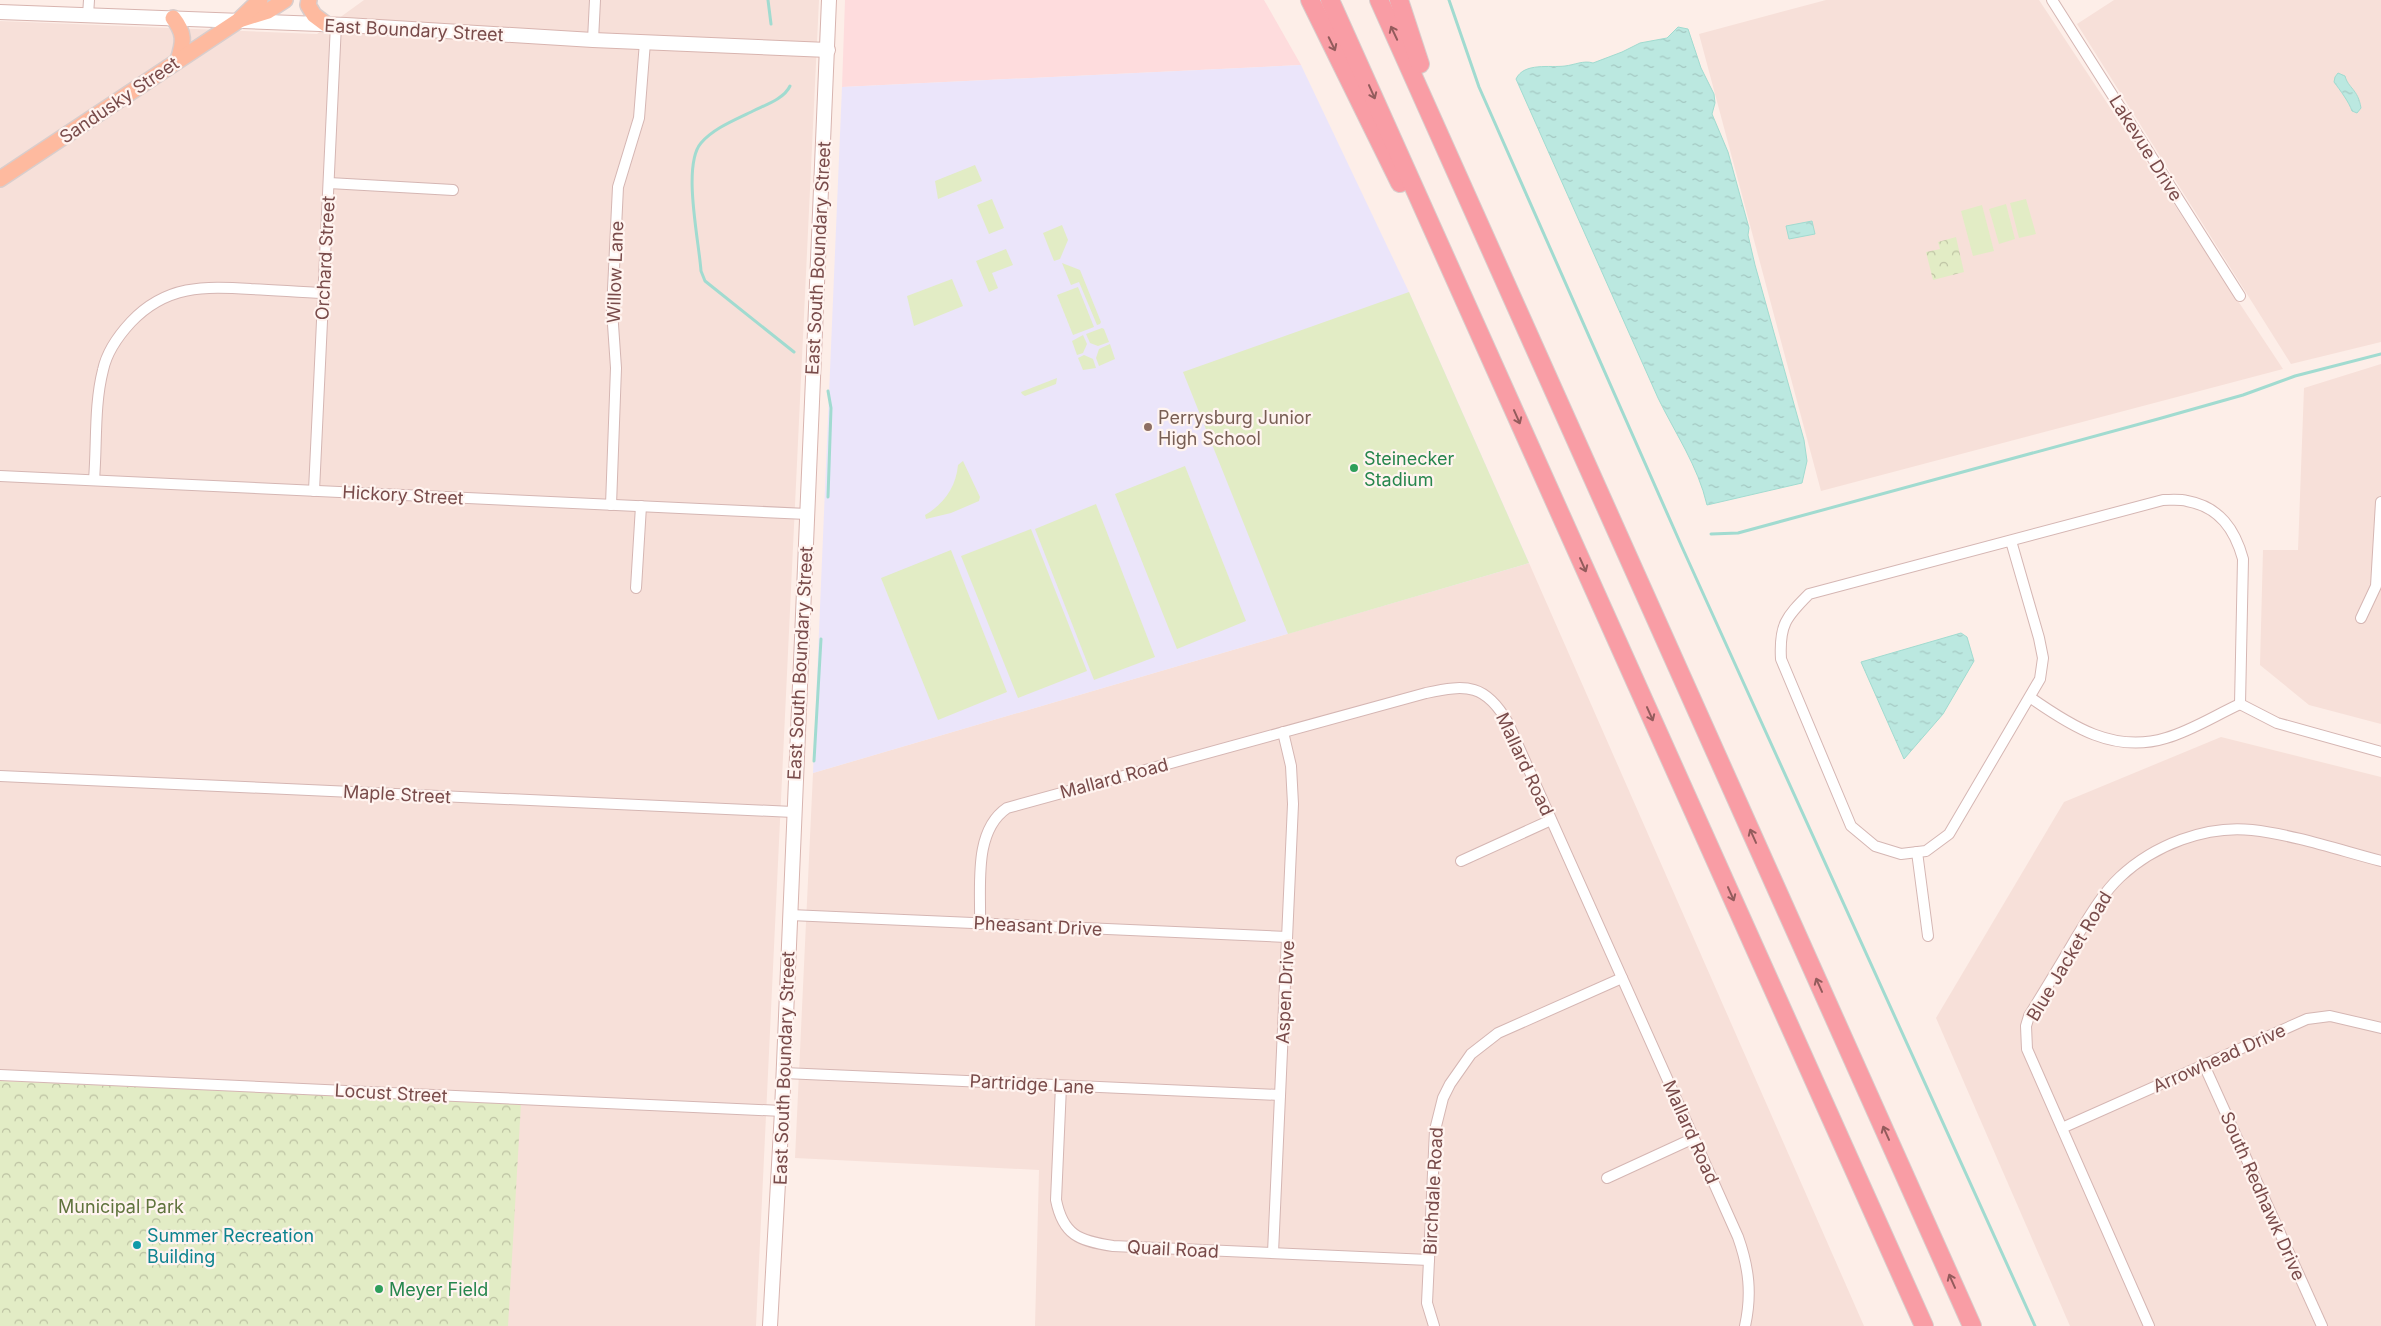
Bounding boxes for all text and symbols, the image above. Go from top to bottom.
street label: East Boundary Street [324,15,504,45]
one-way arrow [1388,26,1398,41]
one-way arrow [1327,36,1337,51]
street label: Sandusky Street [55,52,183,148]
one-way arrow [1367,84,1377,99]
street label: Lakevue Drive [2105,91,2187,205]
street label: East South Boundary Street [801,141,835,375]
street label: Orchard Street [311,195,339,321]
street label: Willow Lane [603,220,627,324]
place label: Perrysburg Junior High School [1158,407,1312,449]
one-way arrow [1513,409,1522,424]
marker: Perrysburg Junior High School [1142,421,1154,433]
place label: Steinecker Stadium [1364,448,1454,490]
marker: Steinecker Stadium [1348,462,1360,474]
street label: Hickory Street [342,481,464,509]
street label: East South Boundary Street [783,546,817,780]
one-way arrow [1579,557,1589,572]
one-way arrow [1645,706,1655,721]
street label: Mallard Road [1492,709,1558,819]
street label: Mallard Road [1058,753,1170,803]
street label: Maple Street [342,781,452,807]
one-way arrow [1748,829,1758,844]
one-way arrow [1726,886,1736,901]
street label: Blue Jacket Road [2022,887,2116,1025]
street label: Pheasant Drive [973,912,1103,940]
street label: Aspen Drive [1272,940,1298,1044]
street label: East South Boundary Street [769,951,799,1185]
one-way arrow [1814,978,1824,993]
street label: Arrowhead Drive [2149,1019,2289,1097]
street label: Partridge Lane [969,1070,1095,1098]
street label: Mallard Road [1659,1077,1723,1187]
street label: Locust Street [334,1080,448,1106]
street label: South Redhawk Drive [2216,1108,2310,1284]
one-way arrow [1880,1126,1890,1141]
street label: Birchdale Road [1419,1127,1447,1255]
park label: Municipal Park [58,1196,184,1217]
place label: Summer Recreation Building [147,1225,314,1267]
street label: Quail Road [1127,1236,1219,1262]
marker: Summer Recreation Building [131,1239,143,1251]
one-way arrow [1946,1274,1956,1289]
place label: Meyer Field [389,1279,488,1300]
marker: Meyer Field [373,1283,385,1295]

